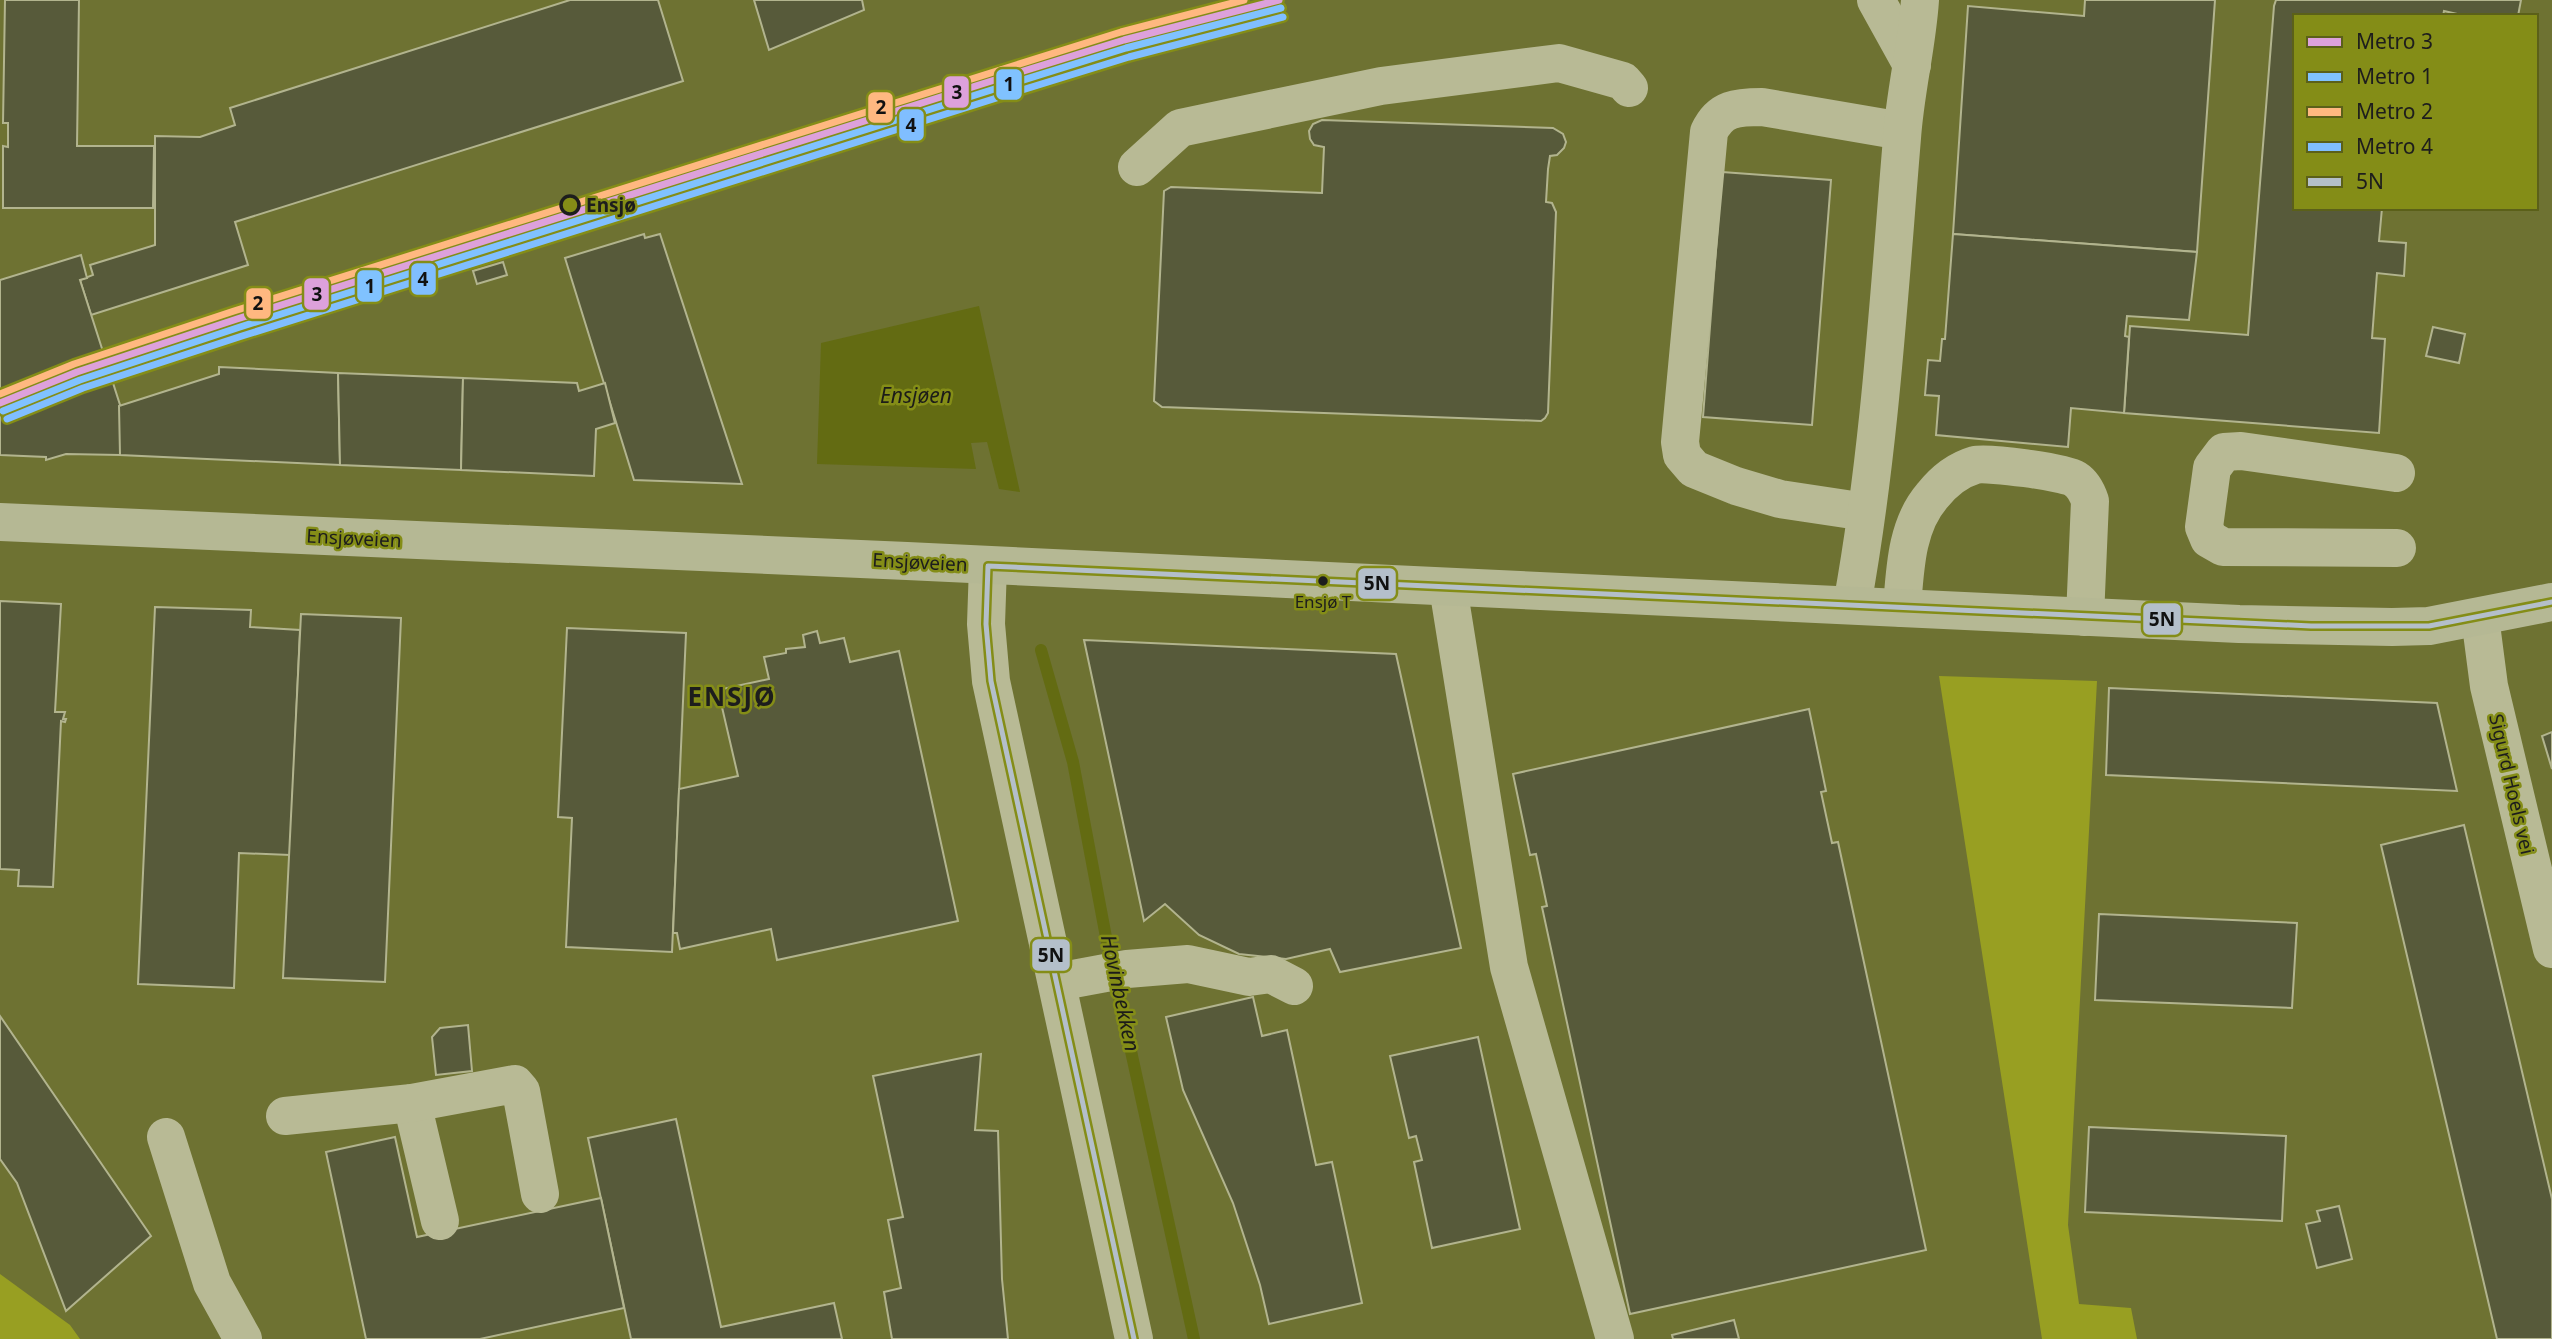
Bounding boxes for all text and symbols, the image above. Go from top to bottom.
legend [2293,14,2538,210]
text: Metro 3 [2356,27,2433,55]
text: Metro 1 [2356,62,2433,90]
line badge: 1 [995,68,1023,101]
text: 1 [1004,71,1014,97]
line badge: 3 [943,75,970,109]
text: 3 [952,79,963,105]
line badge: 2 [867,91,894,124]
text: 2 [876,94,887,120]
text: Metro 2 [2356,97,2433,125]
line badge: 4 [898,108,925,142]
text: 4 [906,112,917,138]
text: Metro 4 [2356,132,2433,160]
text: 5N [2356,167,2384,195]
place label: Ensjø [586,192,636,218]
marker: Ensjø [560,195,580,215]
line badge: 4 [410,262,437,296]
text: 4 [418,266,429,292]
line badge: 1 [356,269,383,303]
text: 1 [365,273,375,299]
line badge: 3 [303,277,330,311]
text: 3 [312,281,323,307]
line badge: 2 [245,287,272,320]
text: 2 [253,290,264,316]
water label: Ensjøen [880,381,952,409]
street label: Ensjøveien [306,523,402,553]
street label: Ensjøveien [872,547,968,577]
line badge: 5N [1357,567,1397,600]
text: 5N [1364,570,1390,596]
marker: Ensjø T [1316,574,1330,588]
place label: Ensjø T [1295,590,1352,613]
line badge: 5N [2142,602,2182,636]
text: 5N [2149,606,2175,632]
district label: ENSJØ [687,678,777,714]
street label: Sigurd Hoels vei [2483,711,2541,857]
water label: Hovinbekken [1095,932,1147,1054]
line badge: 5N [1031,938,1071,972]
text: 5N [1038,942,1064,968]

